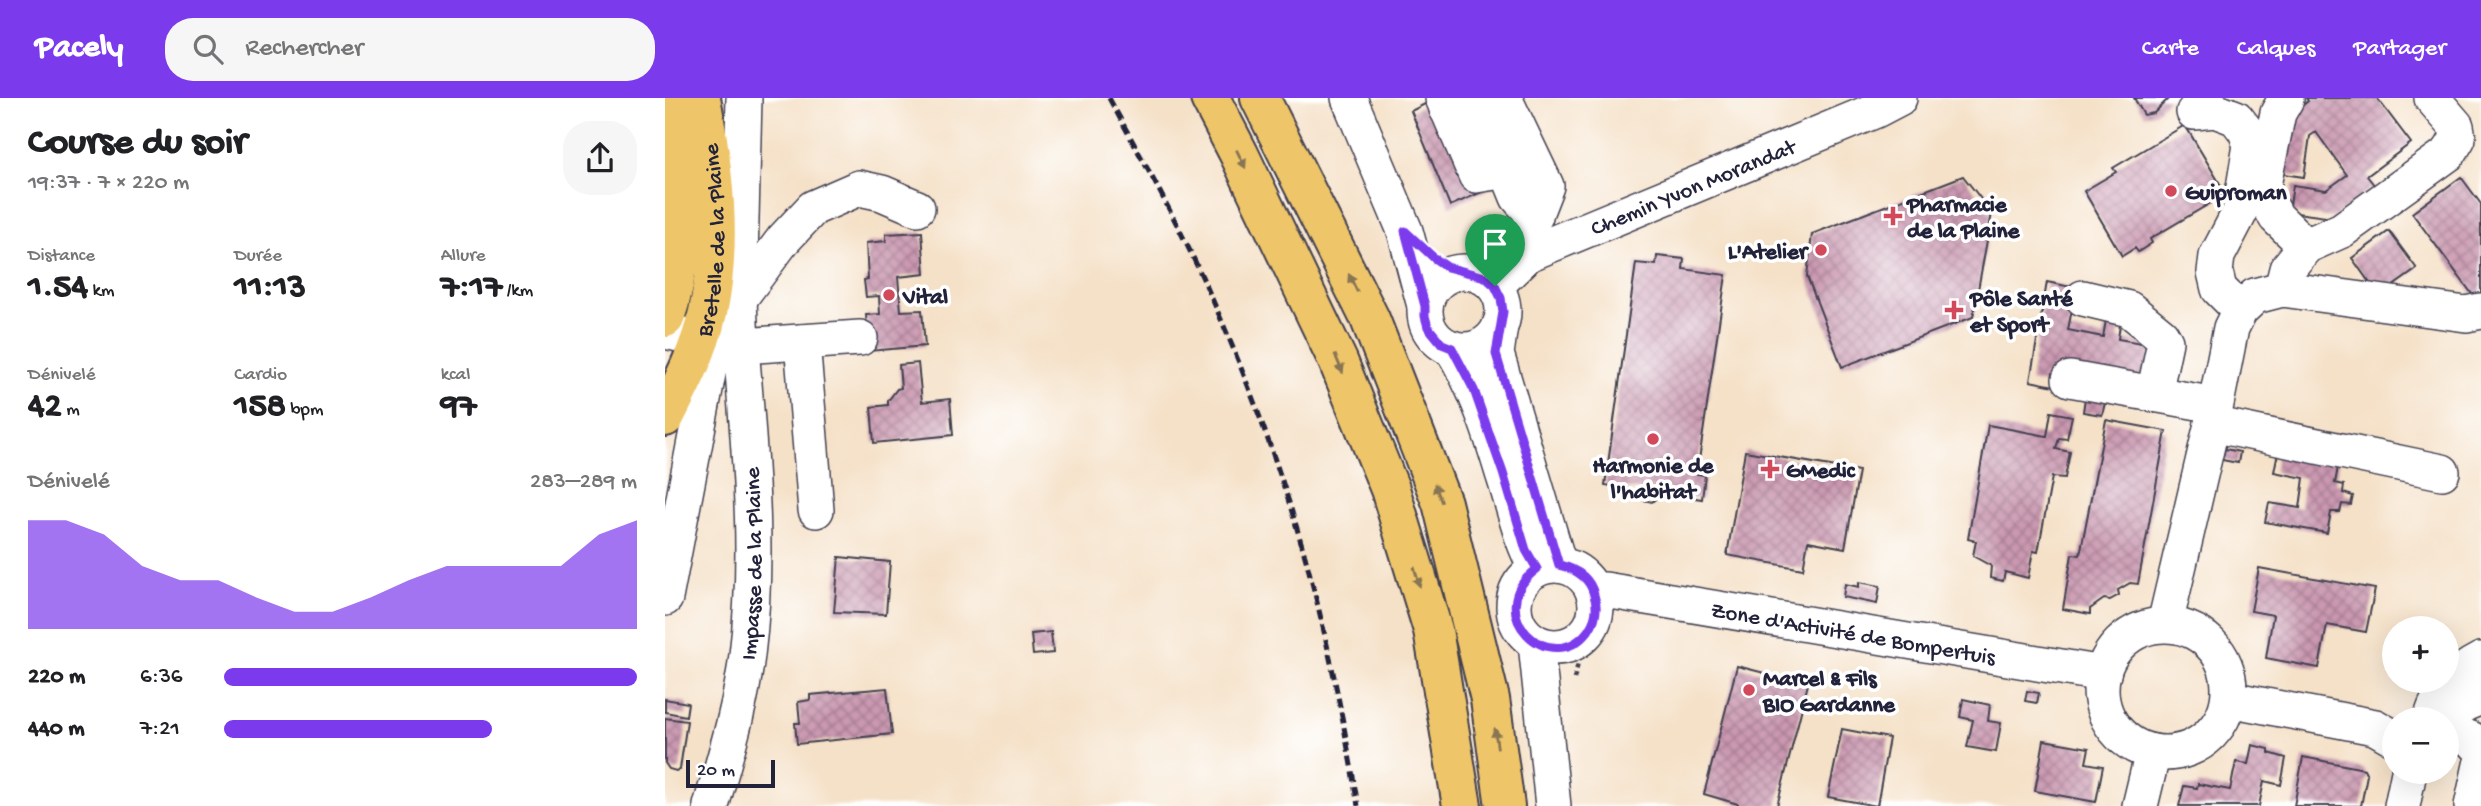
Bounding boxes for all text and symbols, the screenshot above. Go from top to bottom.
search box [165,18,655,81]
text: Pacely [35,30,123,68]
icon: search [189,30,227,68]
text: Rechercher [245,34,363,65]
text: Carte [2142,35,2199,64]
text: Calques [2237,35,2315,64]
text: Partager [2353,35,2446,64]
button: share [563,121,637,195]
text: Course du soir [28,122,247,166]
street label: Chemin Yvon Morandat [1587,134,1802,244]
street label: Bretelle de la Plaine [692,141,733,341]
one-way arrow [1236,149,1247,169]
text: 19:37 · 7 × 220 m [28,170,189,197]
place label: Guiproman [2185,181,2288,208]
marker: Guiproman [2163,183,2179,199]
place label: Pharmacie de la Plaine [1905,193,2021,246]
marker: Pharmacie de la Plaine [1885,208,1901,224]
pin [1465,214,1525,286]
icon: arrive [1476,225,1514,263]
place label: L'Atelier [1728,240,1810,267]
marker: L'Atelier [1813,242,1829,258]
text: Distance [28,245,95,268]
text: Durée [234,245,282,268]
text: Allure [441,245,486,268]
text: 1.54 [28,268,88,309]
text: 11:13 [234,268,306,309]
text: 7:17 [441,268,502,309]
one-way arrow [1347,273,1358,293]
text: km [88,280,115,303]
text: /km [502,280,533,303]
place label: Vital [902,285,948,312]
marker: Vital [881,287,897,303]
place label: Pôle Santé et Sport [1968,287,2074,340]
marker: Pôle Santé et Sport [1944,300,1964,320]
one-way arrow [1333,354,1345,374]
text: Dénivelé [28,364,96,387]
text: Cardio [234,364,287,387]
text: kcal [441,364,470,387]
text: 42 [28,387,62,428]
text: 158 [234,387,286,428]
text: 97 [441,387,476,428]
text: m [62,399,80,422]
text: bpm [286,399,323,422]
marker: Harmonie de l'habitat [1645,431,1661,447]
place label: Harmonie de l'habitat [1593,454,1715,507]
marker: GMedic [1760,459,1780,479]
place label: GMedic [1786,459,1856,486]
street label: Impasse de la Plaine [736,465,770,662]
text: Dénivelé [28,469,110,496]
text: 283–289 m [530,469,637,496]
one-way arrow [1432,483,1443,504]
one-way arrow [1412,567,1422,588]
street label: Zone d'Activité de Bompertuis [1709,598,1998,673]
map controls [2382,616,2459,784]
button: + [2382,616,2459,693]
text: 220 m [28,664,85,691]
text: 6:36 [140,664,182,691]
place label: Marcel & Fils BIO Gardanne [1762,667,1896,720]
marker: Marcel & Fils BIO Gardanne [1741,682,1757,698]
button: − [2382,707,2459,784]
text: 440 m [28,716,85,743]
text: 7:21 [140,716,180,743]
one-way arrow [1490,727,1501,749]
scale bar [686,757,775,789]
text: 20 m [697,760,735,783]

